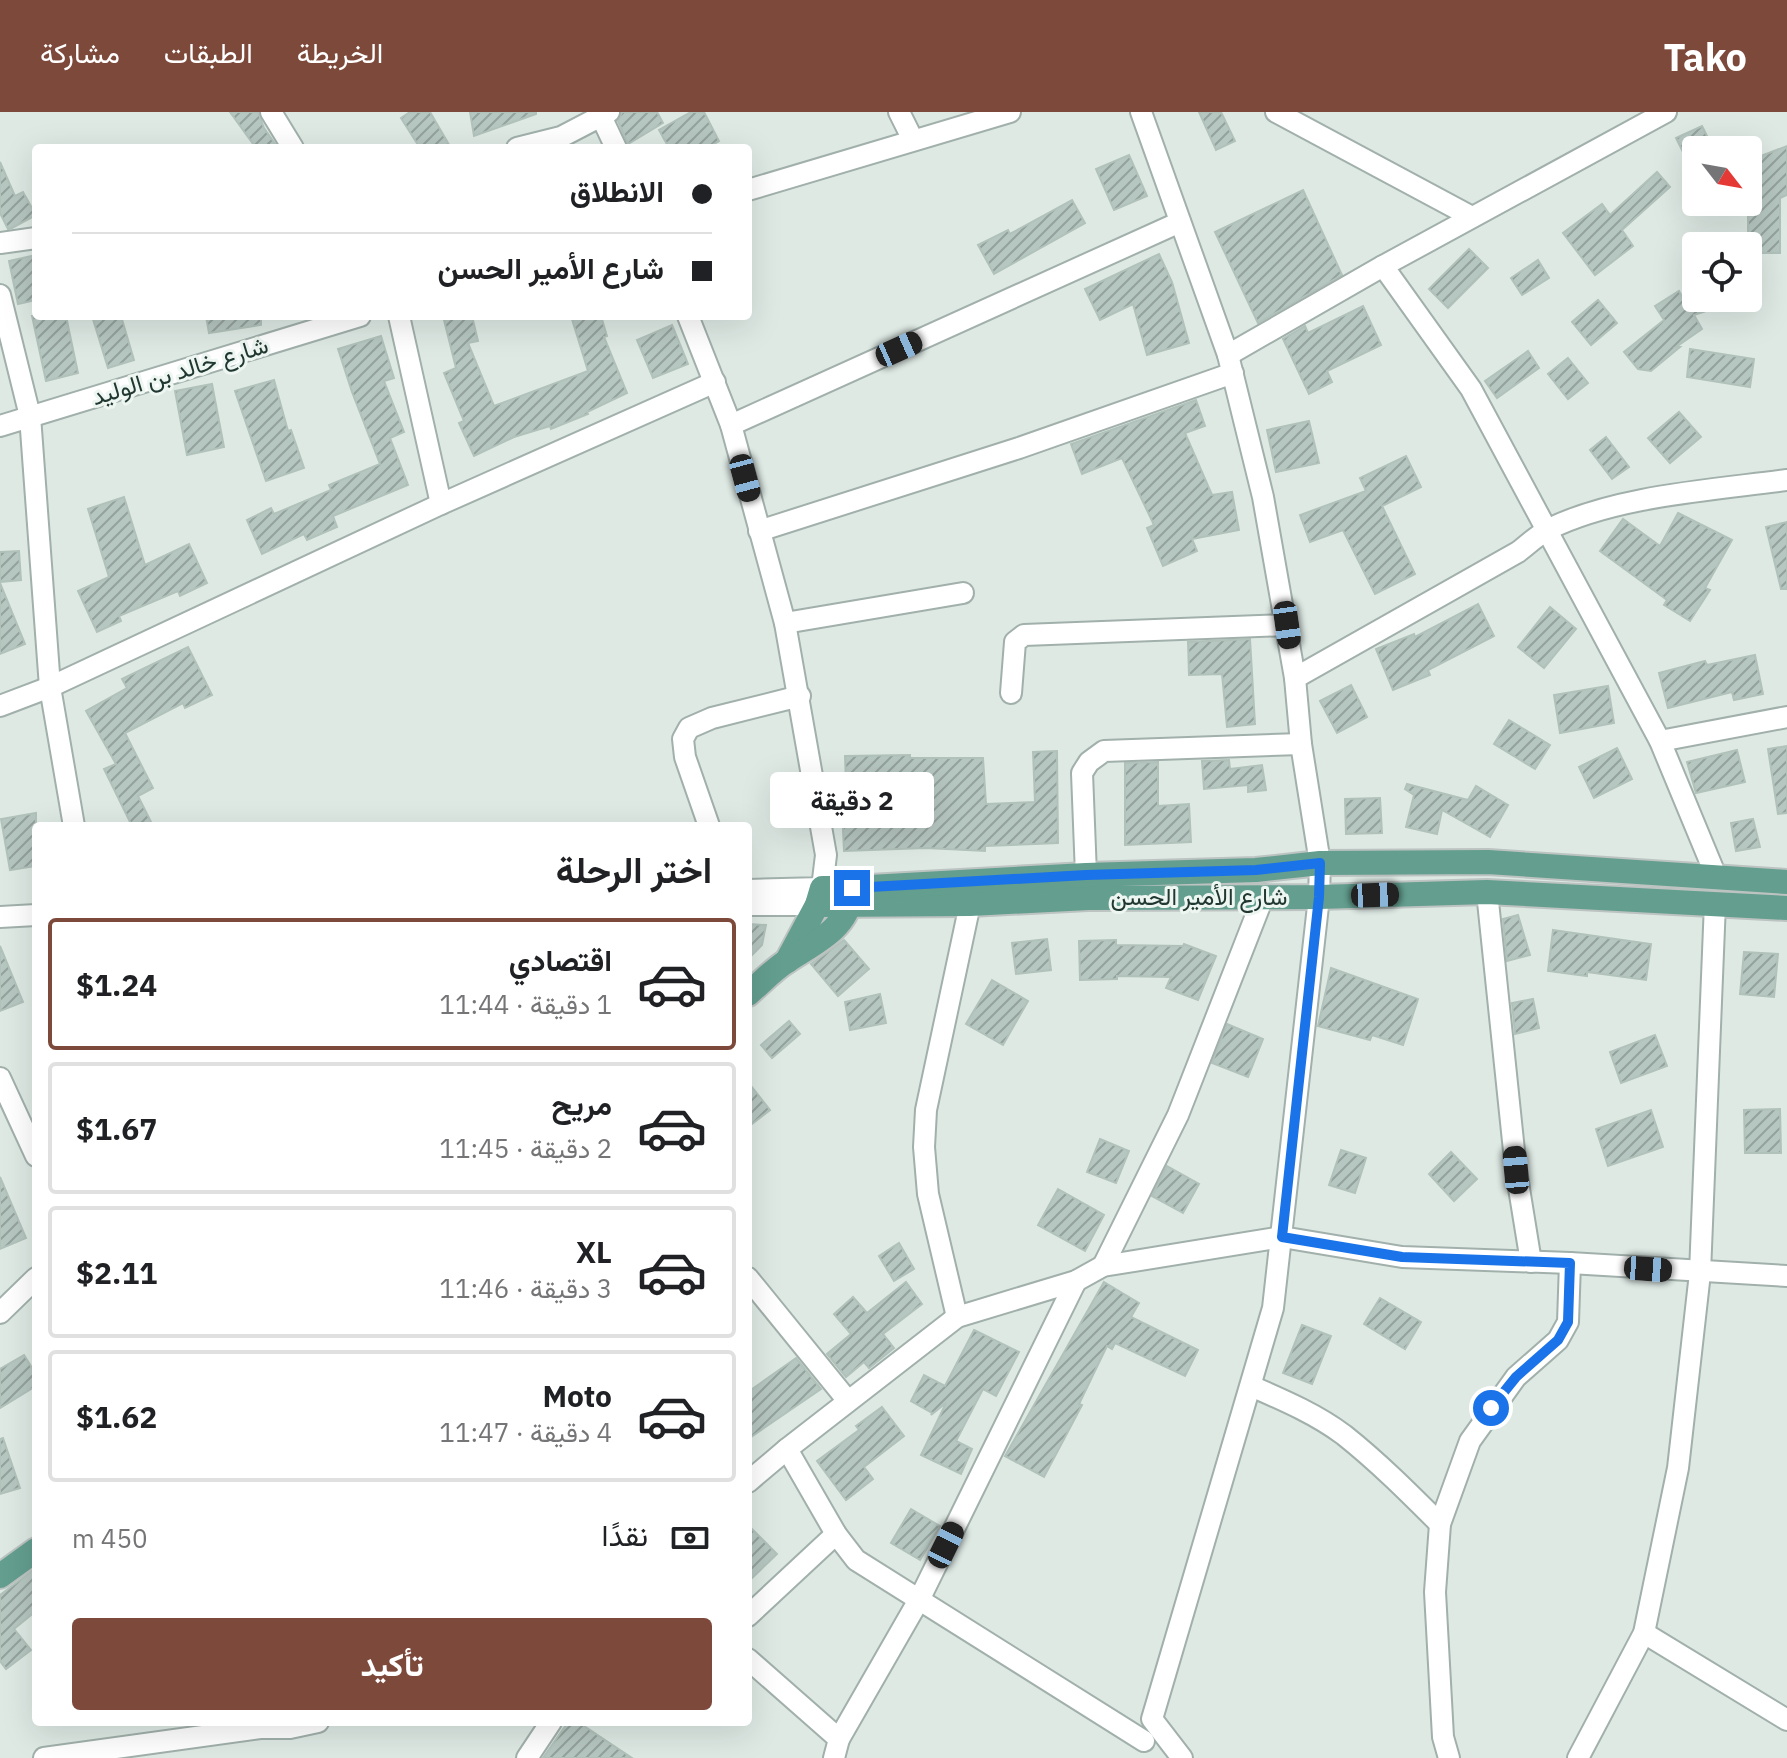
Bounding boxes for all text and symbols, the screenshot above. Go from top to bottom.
text: Tako [1664,32,1747,81]
text: مشاركة [40,34,120,71]
text: الطبقات [164,34,253,71]
text: الخريطة [297,34,383,71]
north arrow [1682,136,1762,216]
map controls [1682,136,1762,312]
text: الانطلاق [570,171,664,210]
button: locate [1682,232,1762,312]
text: شارع الأمير الحسن [437,248,664,287]
street label: شارع خالد بن الوليد [87,328,272,413]
car [872,328,926,370]
car [727,452,763,504]
car [1272,600,1302,650]
callout: 2 دقيقة [770,772,934,828]
text: 2 دقيقة [810,783,894,817]
text: اختر الرحلة [556,846,712,893]
route end [834,870,870,906]
street label: شارع الأمير الحسن [1111,880,1287,913]
car [1351,882,1399,908]
text: اقتصادي [509,940,612,979]
icon: car [636,948,708,1020]
text: $1.24 [76,965,157,1004]
text: 1 دقيقة · 11:44 [439,987,612,1021]
text: مريح [552,1084,612,1123]
icon: car [636,1092,708,1164]
text: $1.67 [76,1109,157,1148]
text: 2 دقيقة · 11:45 [439,1131,612,1165]
car [1502,1145,1530,1195]
text: XL [576,1232,612,1271]
icon: car [636,1236,708,1308]
text: $2.11 [76,1253,157,1292]
car [1623,1255,1673,1283]
text: 3 دقيقة · 11:46 [439,1271,612,1305]
text: Moto [542,1376,612,1415]
icon: car [636,1380,708,1452]
route start [1473,1390,1509,1426]
text: $1.62 [76,1397,157,1436]
text: 4 دقيقة · 11:47 [439,1415,612,1449]
text: نقدًا [602,1515,648,1554]
icon: cash [668,1516,712,1560]
car [925,1518,967,1572]
text: 450 m [72,1521,148,1555]
button: تأكيد [72,1618,712,1710]

